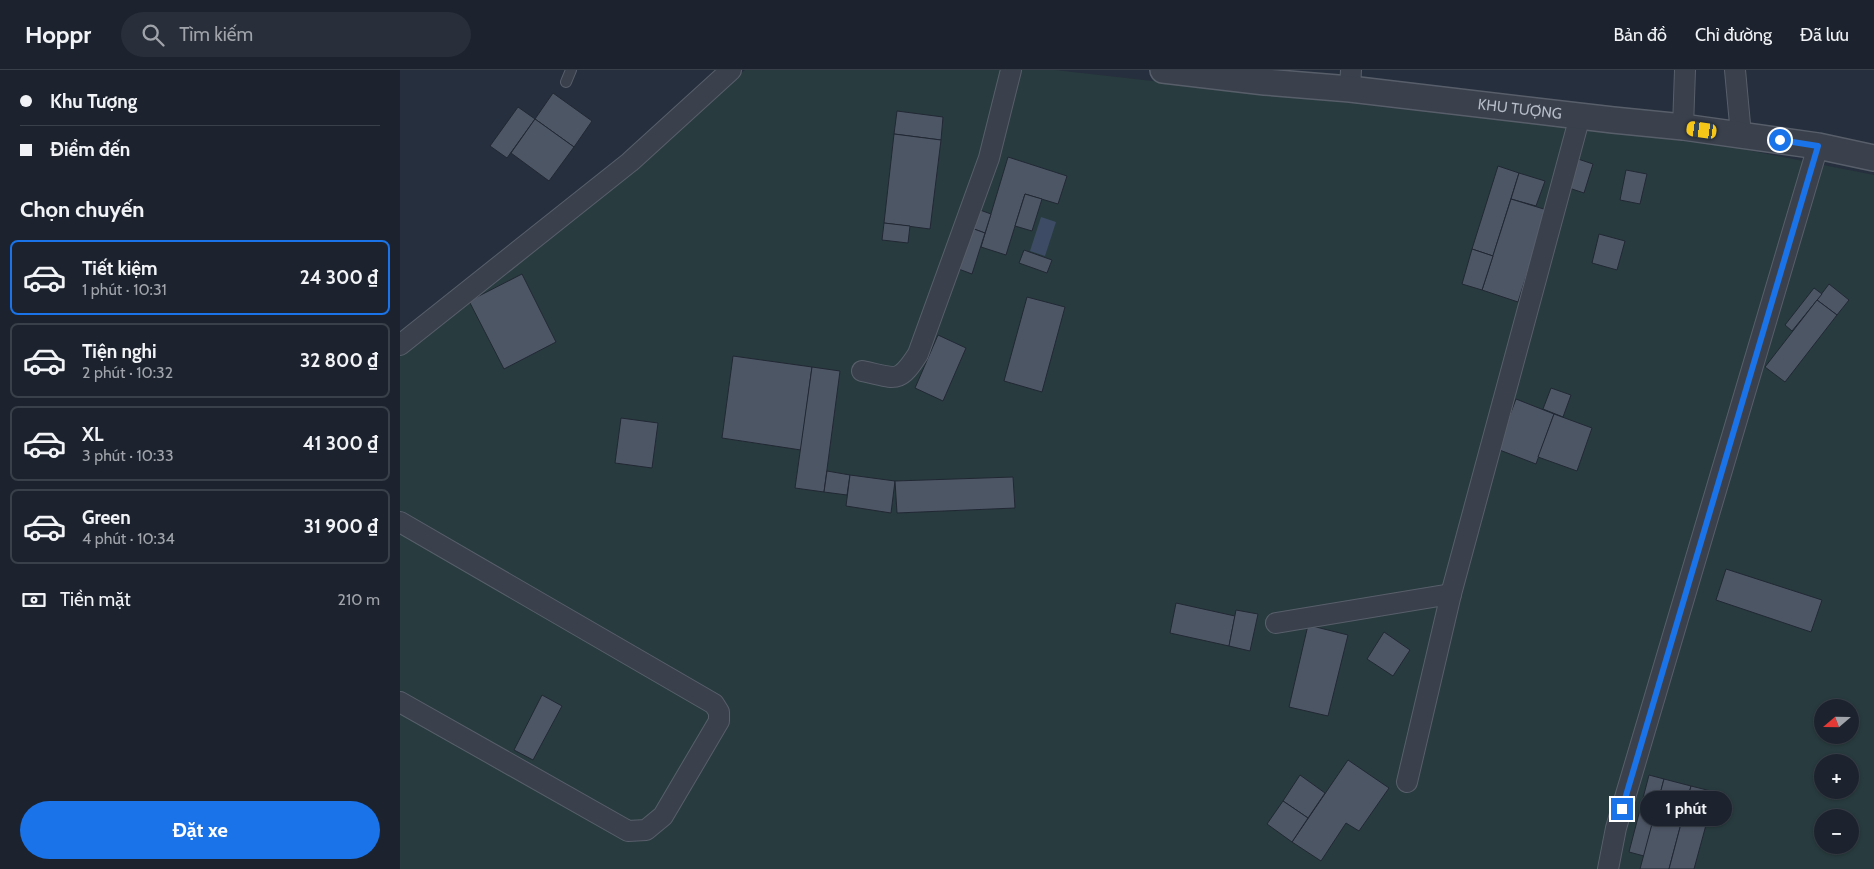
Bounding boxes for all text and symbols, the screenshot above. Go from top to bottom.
search box [121,12,471,57]
text: Hoppr [25,20,91,49]
icon: search [139,21,167,49]
text: Tìm kiếm [179,23,253,46]
text: Bản đồ [1614,24,1667,46]
text: Chỉ đường [1695,24,1772,46]
text: Đã lưu [1800,24,1849,46]
text: Khu Tượng [50,90,137,113]
street label: KHU TƯỢNG [1477,95,1563,123]
car [1686,120,1717,140]
route start [1769,129,1791,151]
text: Điểm đến [50,138,130,161]
text: Chọn chuyến [20,196,144,223]
icon: car [22,255,67,300]
text: Tiết kiệm [82,257,158,280]
text: 24 300 ₫ [300,266,378,289]
text: 1 phút · 10:31 [82,280,167,299]
icon: car [22,338,67,383]
text: Tiện nghi [82,340,157,363]
text: 32 800 ₫ [300,349,378,372]
text: 2 phút · 10:32 [82,363,173,382]
icon: car [22,421,67,466]
text: XL [82,423,103,446]
text: 41 300 ₫ [303,432,378,455]
text: 3 phút · 10:33 [82,446,174,465]
icon: car [22,504,67,549]
text: Green [82,506,131,529]
text: 31 900 ₫ [304,515,378,538]
text: 4 phút · 10:34 [82,529,175,548]
icon: cash [20,586,48,614]
text: Tiền mặt [60,588,131,611]
text: 210 m [338,590,380,609]
north arrow [1814,699,1859,744]
map controls [1814,699,1859,854]
button: + [1814,754,1859,799]
callout: 1 phút [1640,792,1732,826]
route end [1611,798,1633,820]
text: 1 phút [1665,799,1707,818]
button: Đặt xe [20,801,380,859]
button: − [1814,809,1859,854]

